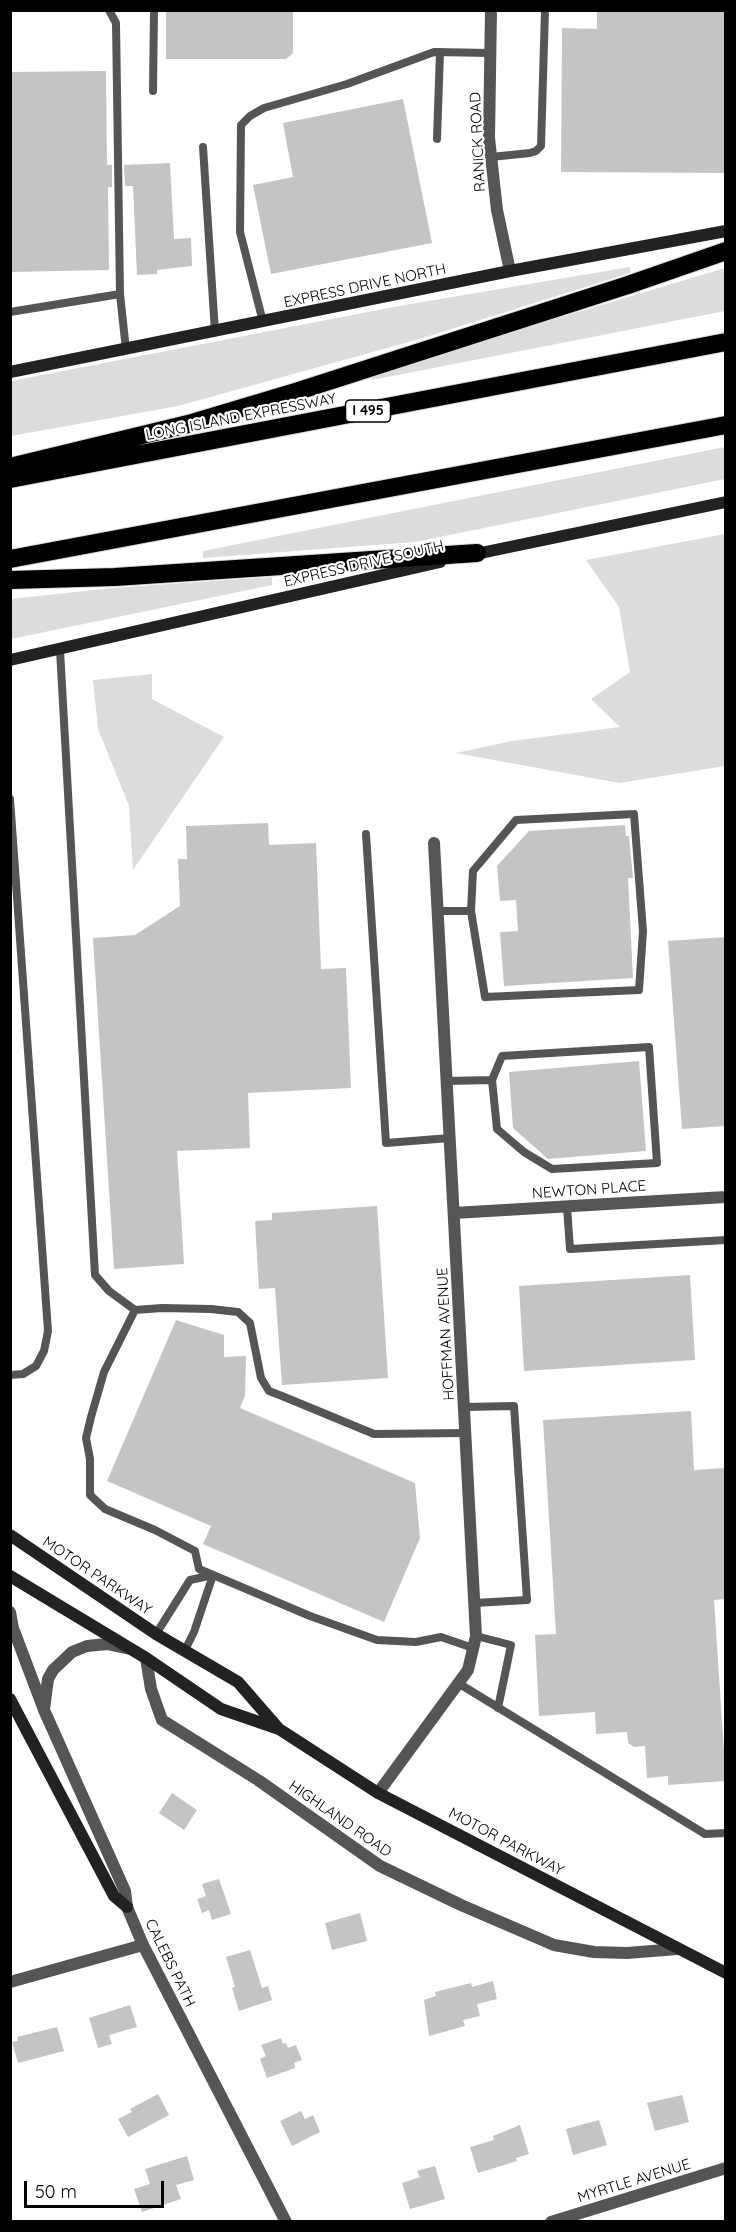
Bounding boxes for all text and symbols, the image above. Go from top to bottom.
street label: RANICK ROAD [466,91,490,193]
street label: EXPRESS DRIVE NORTH [282,260,448,312]
street label: LONG ISLAND EXPRESSWAY [144,390,338,444]
road number: I 495 [346,400,391,422]
street label: EXPRESS DRIVE SOUTH [282,537,446,591]
street label: NEWTON PLACE [531,1177,647,1203]
street label: HOFFMAN AVENUE [434,1267,458,1401]
street label: MOTOR PARKWAY [39,1533,155,1619]
street label: HIGHLAND ROAD [285,1777,395,1861]
street label: MOTOR PARKWAY [445,1804,567,1880]
street label: CALEBS PATH [141,1916,199,2010]
street label: MYRTLE AVENUE [575,2155,693,2207]
scale bar [27,2169,166,2207]
text: 50 m [35,2180,77,2203]

